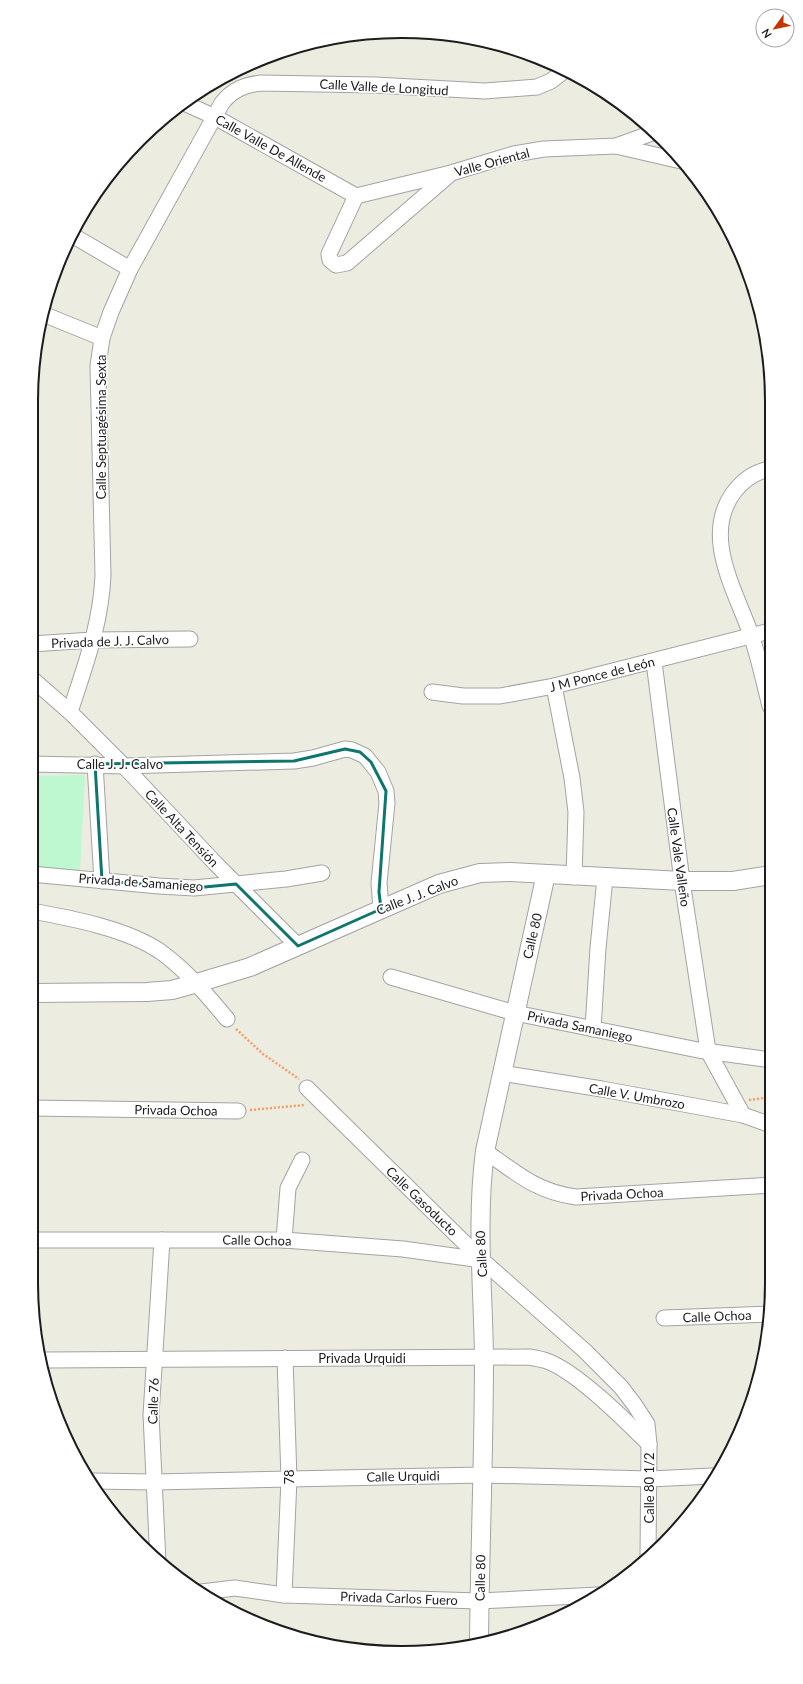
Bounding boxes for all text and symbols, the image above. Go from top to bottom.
north arrow [755,8,795,48]
text: N [758,27,774,41]
street label: Calle Valle de Longitud [319,76,449,98]
street label: Calle Valle De Allende [213,111,329,185]
street label: Valle Oriental [453,144,531,180]
street label: Calle Septuagésima Sexta [93,354,109,500]
street label: Privada de J. J. Calvo [51,631,169,651]
street label: J M Ponce de León [548,653,656,695]
street label: Calle J. J. Calvo [77,756,163,772]
street label: Calle Alta Tensión [142,786,222,870]
street label: Calle Vale Valleño [664,806,694,908]
street label: Privada de Samaniego [78,870,204,894]
street label: Calle J. J. Calvo [374,872,460,918]
street label: Calle 80 [519,911,545,960]
street label: Privada Samaniego [526,1007,634,1045]
street label: Calle V. Umbrozo [588,1080,686,1112]
street label: Privada Ochoa [134,1101,218,1119]
street label: Calle Gasoducto [383,1163,461,1239]
street label: Privada Ochoa [580,1184,664,1204]
street label: Calle 80 [472,1230,490,1278]
street label: Calle Ochoa [222,1231,292,1249]
street label: Calle Ochoa [682,1307,752,1325]
street label: Privada Urquidi [318,1350,406,1366]
street label: Calle 76 [144,1377,162,1425]
street label: Calle 80 1/2 [641,1453,657,1523]
street label: Calle Urquidi [366,1467,440,1485]
street label: 78 [281,1469,297,1485]
street label: Calle 80 [472,1554,488,1601]
street label: Privada Carlos Fuero [340,1588,458,1608]

